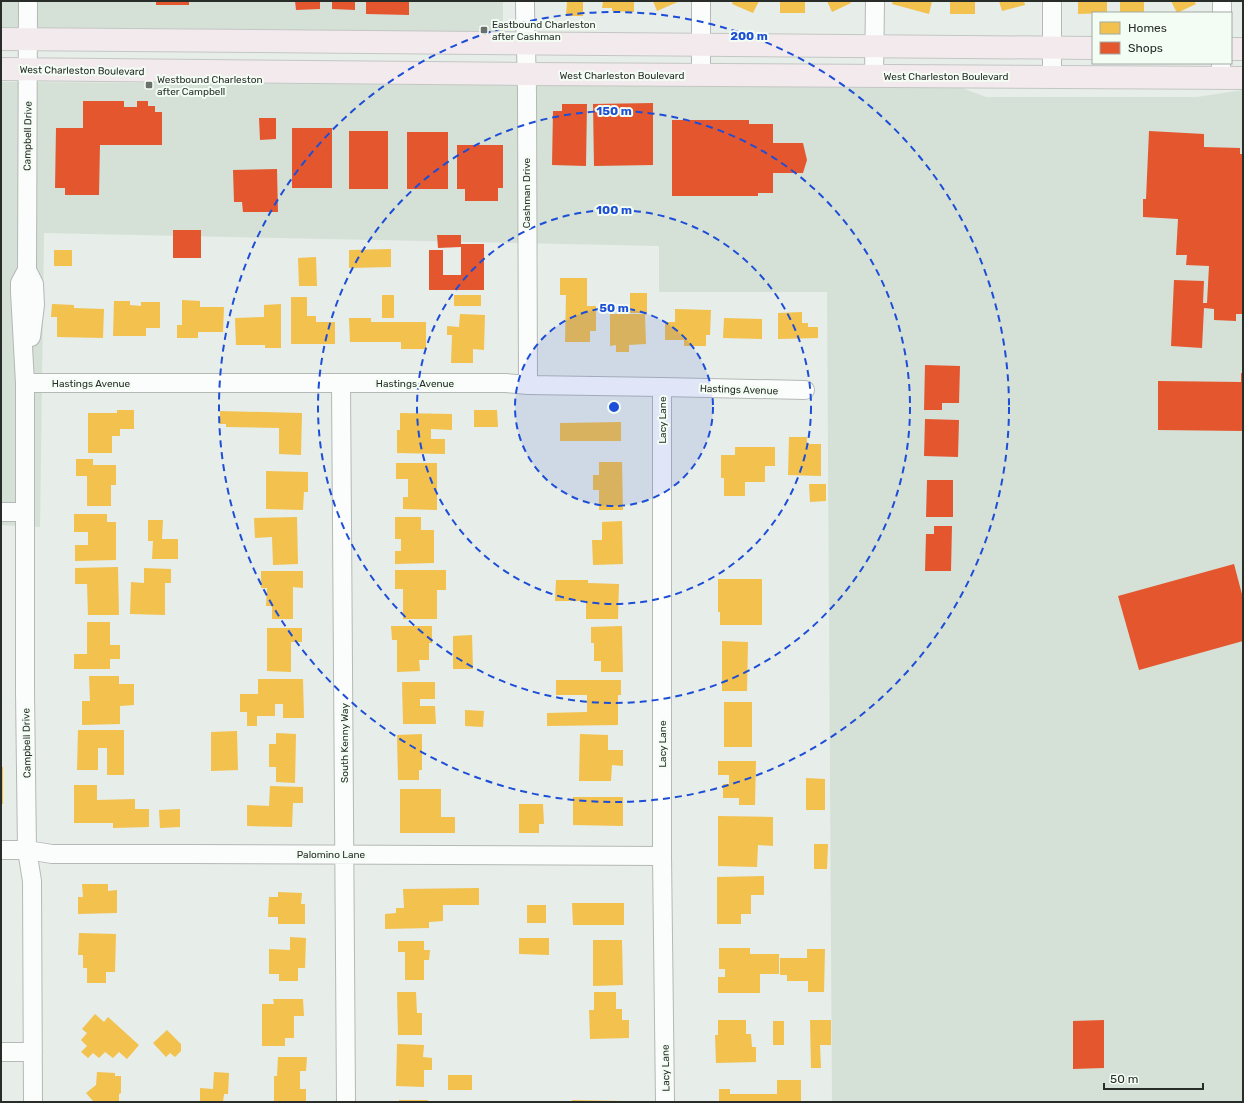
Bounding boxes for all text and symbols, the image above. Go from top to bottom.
legend [1092,12,1232,64]
place label: Eastbound Charleston after Cashman [492,19,596,43]
text: Homes [1128,21,1167,35]
marker: Eastbound Charleston after Cashman [479,25,489,35]
text: 200 m [730,29,768,43]
text: Shops [1128,41,1163,55]
street label: West Charleston Boulevard [19,64,145,78]
street label: West Charleston Boulevard [560,70,685,82]
street label: West Charleston Boulevard [884,71,1009,83]
place label: Westbound Charleston after Campbell [157,74,262,98]
marker: Westbound Charleston after Campbell [144,80,154,90]
street label: Campbell Drive [21,101,35,171]
text: 150 m [596,104,632,118]
street label: Cashman Drive [521,157,533,228]
text: 100 m [596,203,632,217]
text: 50 m [599,301,629,315]
street label: Hastings Avenue [52,378,131,390]
street label: Hastings Avenue [376,378,455,390]
street label: Hastings Avenue [700,383,779,397]
street label: Lacy Lane [657,396,669,444]
centre of rings [607,400,621,414]
street label: South Kenny Way [339,703,351,783]
street label: Campbell Drive [20,708,34,778]
street label: Lacy Lane [657,720,669,768]
street label: Palomino Lane [297,849,366,861]
street label: Lacy Lane [660,1044,672,1092]
scale bar [1104,1065,1203,1091]
text: 50 m [1110,1072,1138,1086]

